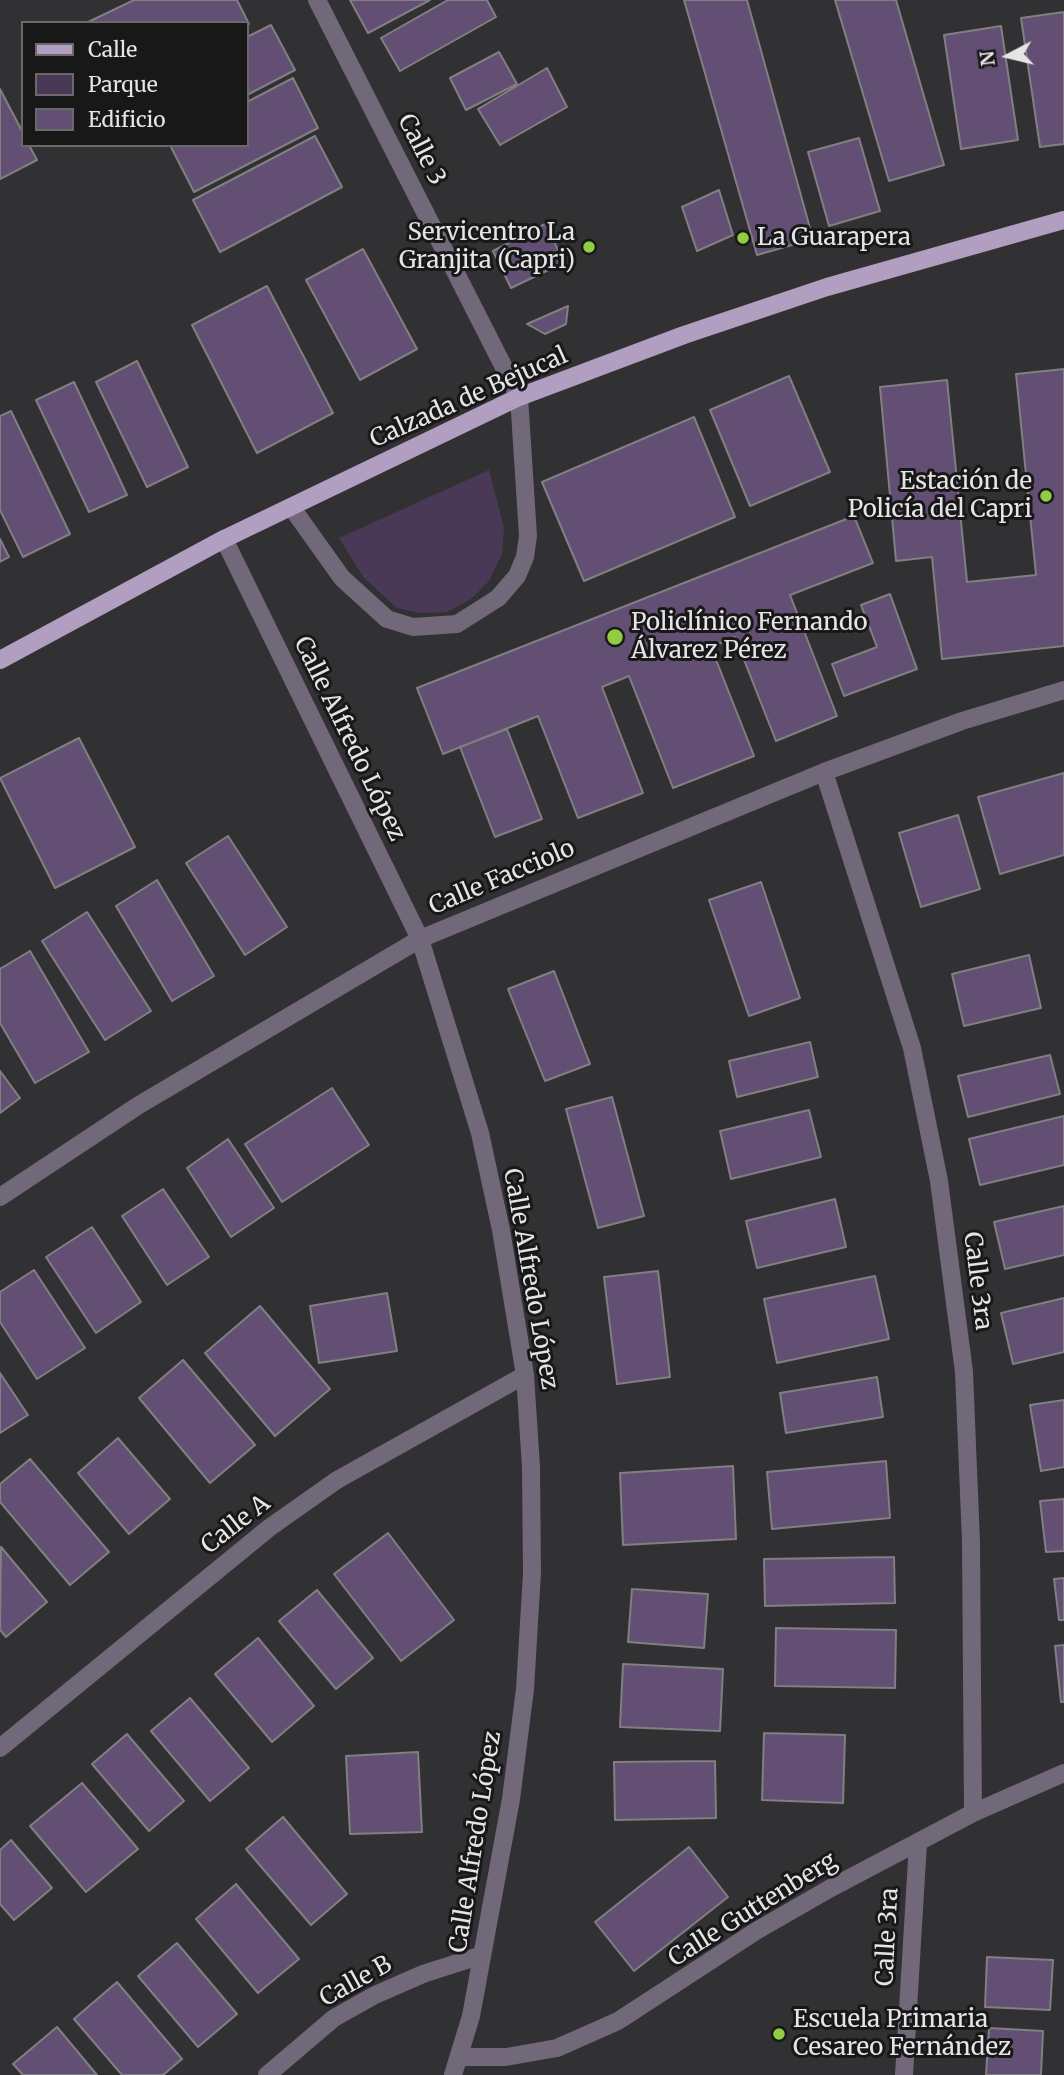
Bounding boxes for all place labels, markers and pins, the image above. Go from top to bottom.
place label: Servicentro La Granjita (Capri) [399,219,575,275]
place label: La Guarapera [757,224,911,252]
marker: La Guarapera [735,230,751,246]
marker: Servicentro La Granjita (Capri) [581,239,597,255]
place label: Estación de Policía del Capri [848,468,1032,524]
marker: Estación de Policía del Capri [1038,488,1054,504]
place label: Policlínico Fernando Álvarez Pérez [631,609,868,665]
marker: Policlínico Fernando Álvarez Pérez [605,627,625,647]
place label: Escuela Primaria Cesareo Fernández [793,2006,1011,2062]
marker: Escuela Primaria Cesareo Fernández [771,2026,787,2042]

